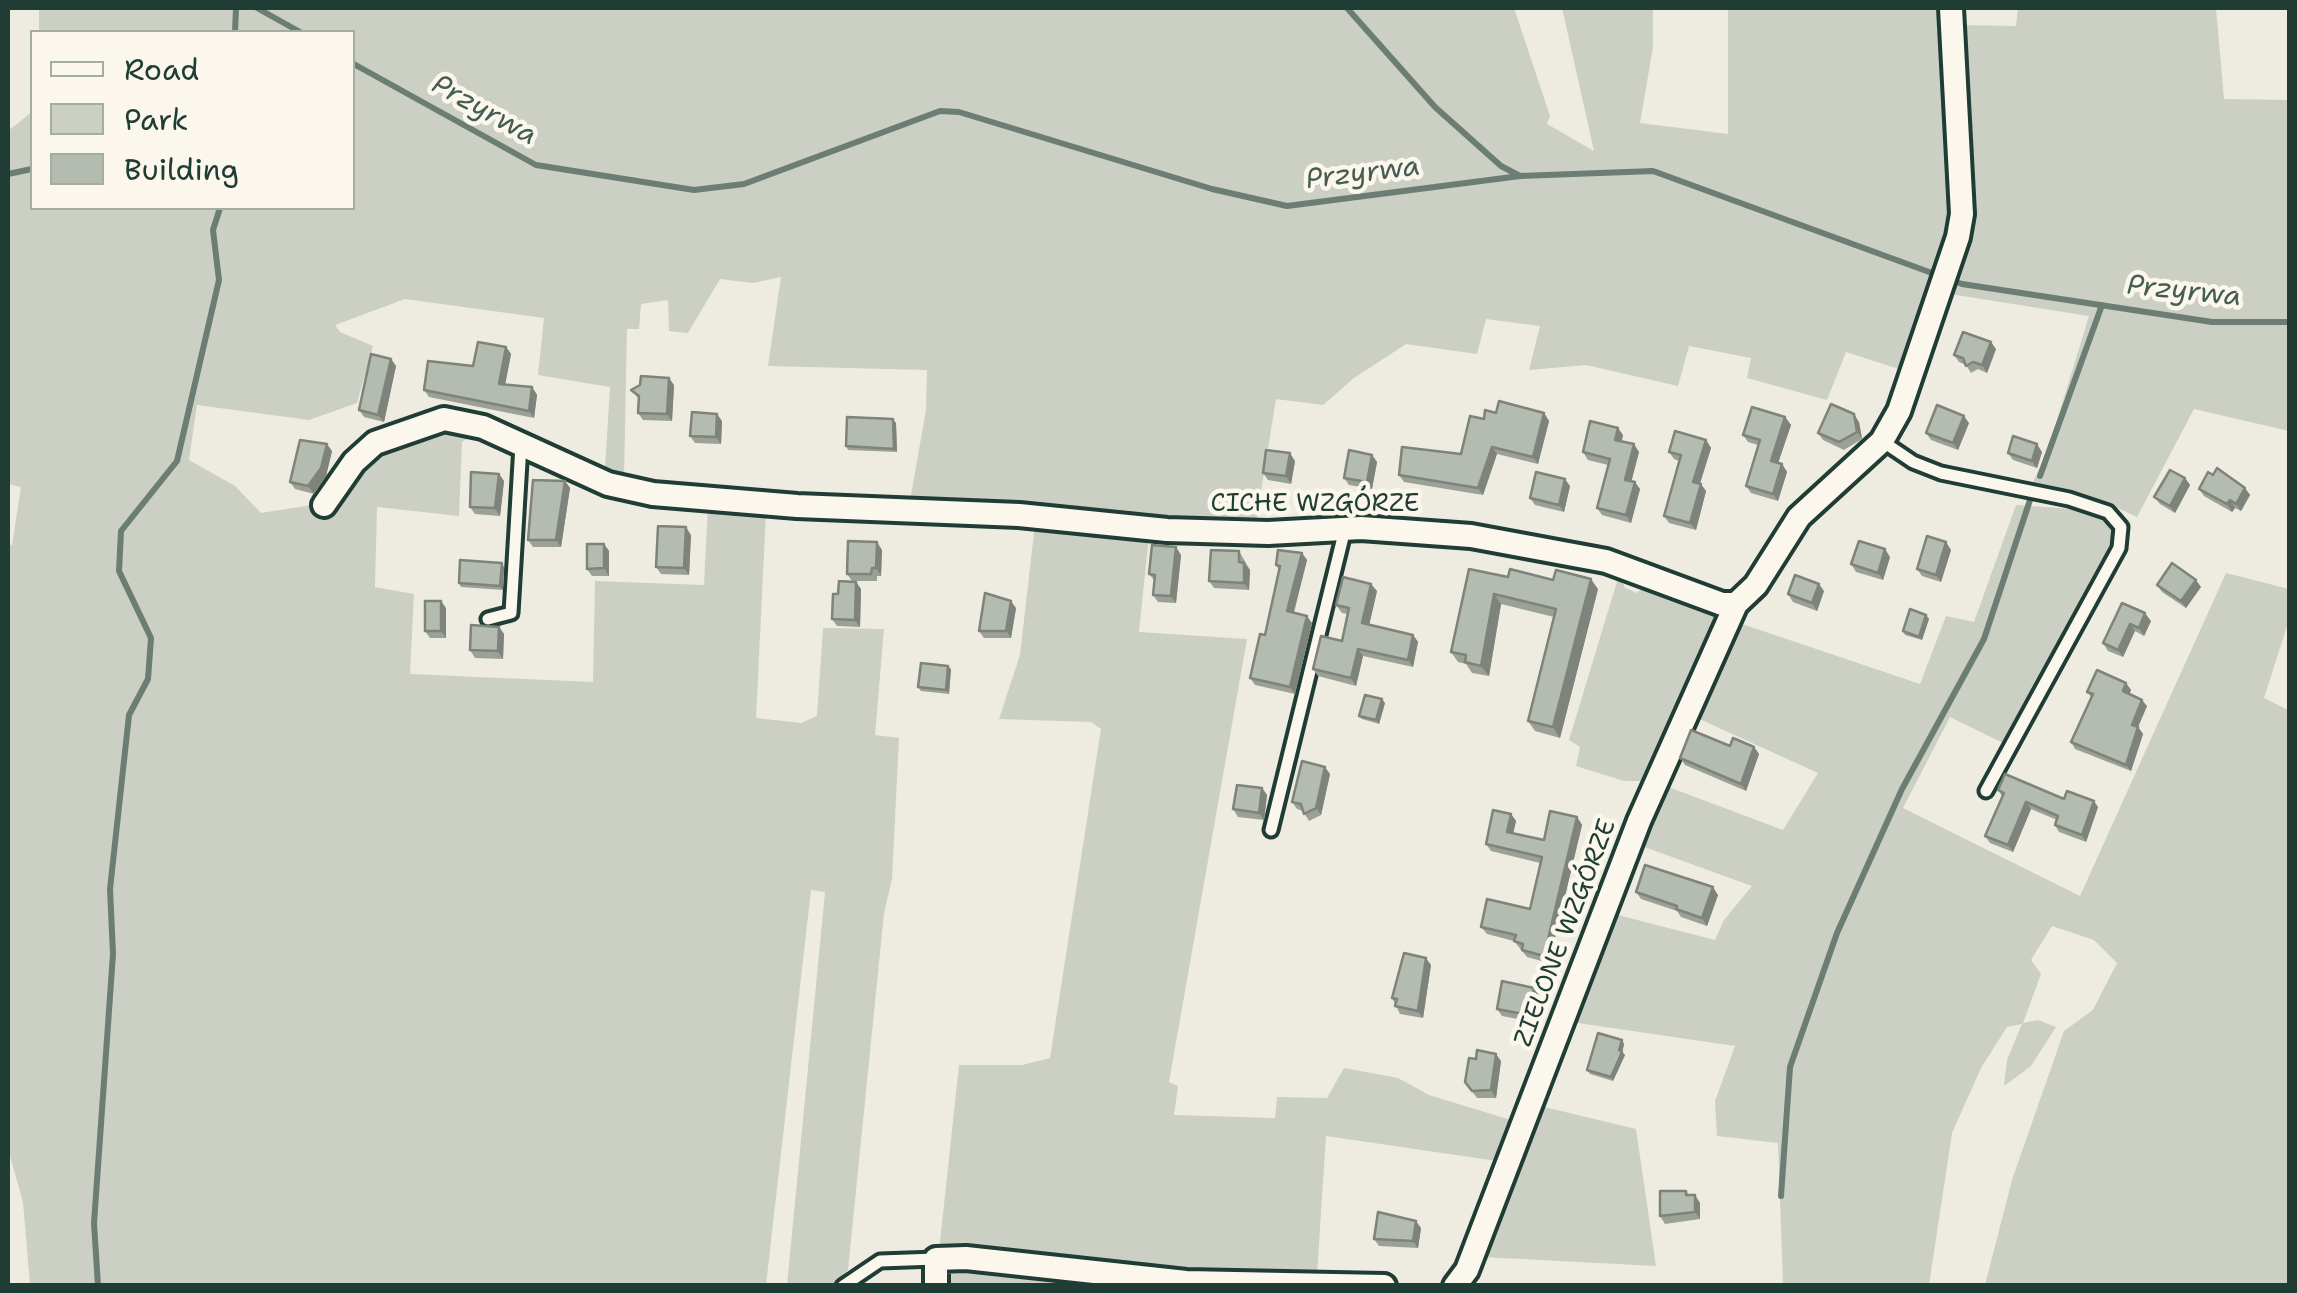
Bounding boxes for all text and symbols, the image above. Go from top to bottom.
legend [30,30,355,210]
text: Road [124,49,199,90]
water label: Przyrwa [426,68,542,154]
text: Park [124,99,188,140]
text: Building [124,149,239,190]
water label: Przyrwa [1304,150,1422,198]
water label: Przyrwa [2125,269,2243,315]
street label: CICHE WZGÓRZE [1211,489,1419,519]
street label: ZIELONE WZGÓRZE [1509,815,1623,1051]

